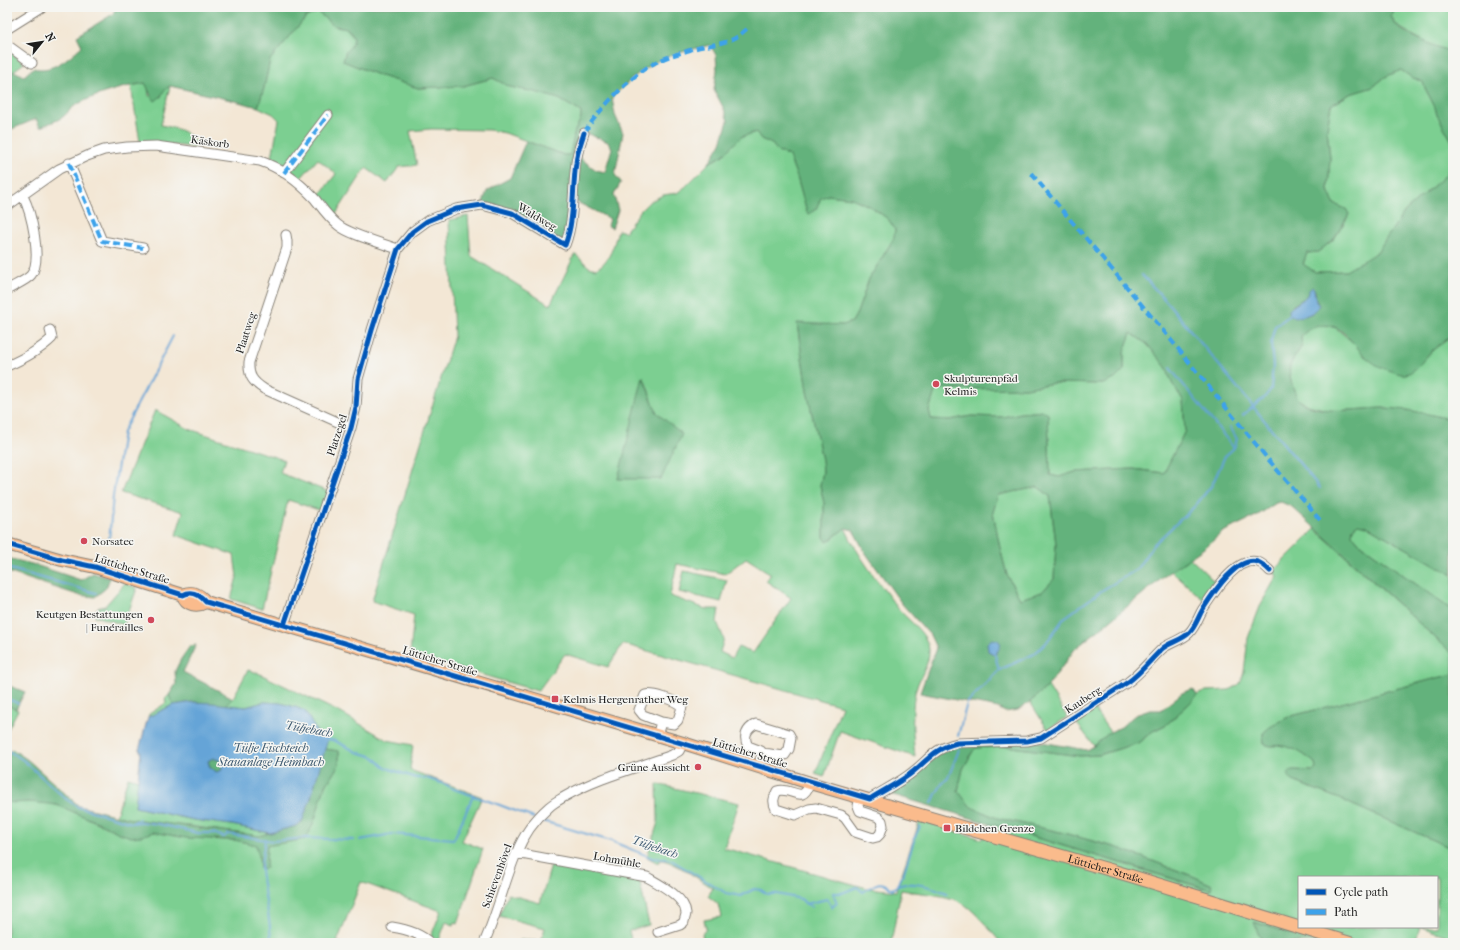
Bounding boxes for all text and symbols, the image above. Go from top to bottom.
north arrow [22,22,62,62]
text: N [43,30,58,45]
street label: Käskorb [190,133,230,151]
street label: Waldweg [514,200,559,234]
street label: Plaatweg [233,310,259,355]
place label: Skulpturenpfad Kelmis [944,372,1019,398]
marker: Skulpturenpfad Kelmis [931,379,941,389]
street label: Platzegel [324,412,350,458]
place label: Norsatec [92,535,134,548]
marker: Norsatec [79,536,89,546]
street label: Lütticher Straße [93,551,172,587]
place label: Keutgen Bestattungen | Funérailles [36,608,144,634]
marker: Keutgen Bestattungen | Funérailles [146,615,156,625]
street label: Lütticher Straße [401,643,480,679]
street label: Kauberg [1062,683,1104,717]
place label: Kelmis Hergenrather Weg [563,693,688,706]
marker: Kelmis Hergenrather Weg [550,694,560,704]
water label: Tüljebach [284,718,334,740]
street label: Lütticher Straße [711,735,790,771]
water label: Tülje Fischteich Stauanlage Heimbach [217,741,324,769]
place label: Grüne Aussicht [618,761,690,774]
marker: Grüne Aussicht [693,762,703,772]
place label: Bildchen Grenze [955,822,1035,835]
marker: Bildchen Grenze [942,823,952,833]
water label: Tüljebach [630,833,680,861]
street label: Schievenhövel [479,842,515,910]
street label: Lohmühle [592,849,642,871]
street label: Lütticher Straße [1066,852,1146,886]
legend [1298,876,1438,928]
text: Cycle path [1334,885,1389,899]
text: Path [1334,905,1358,919]

